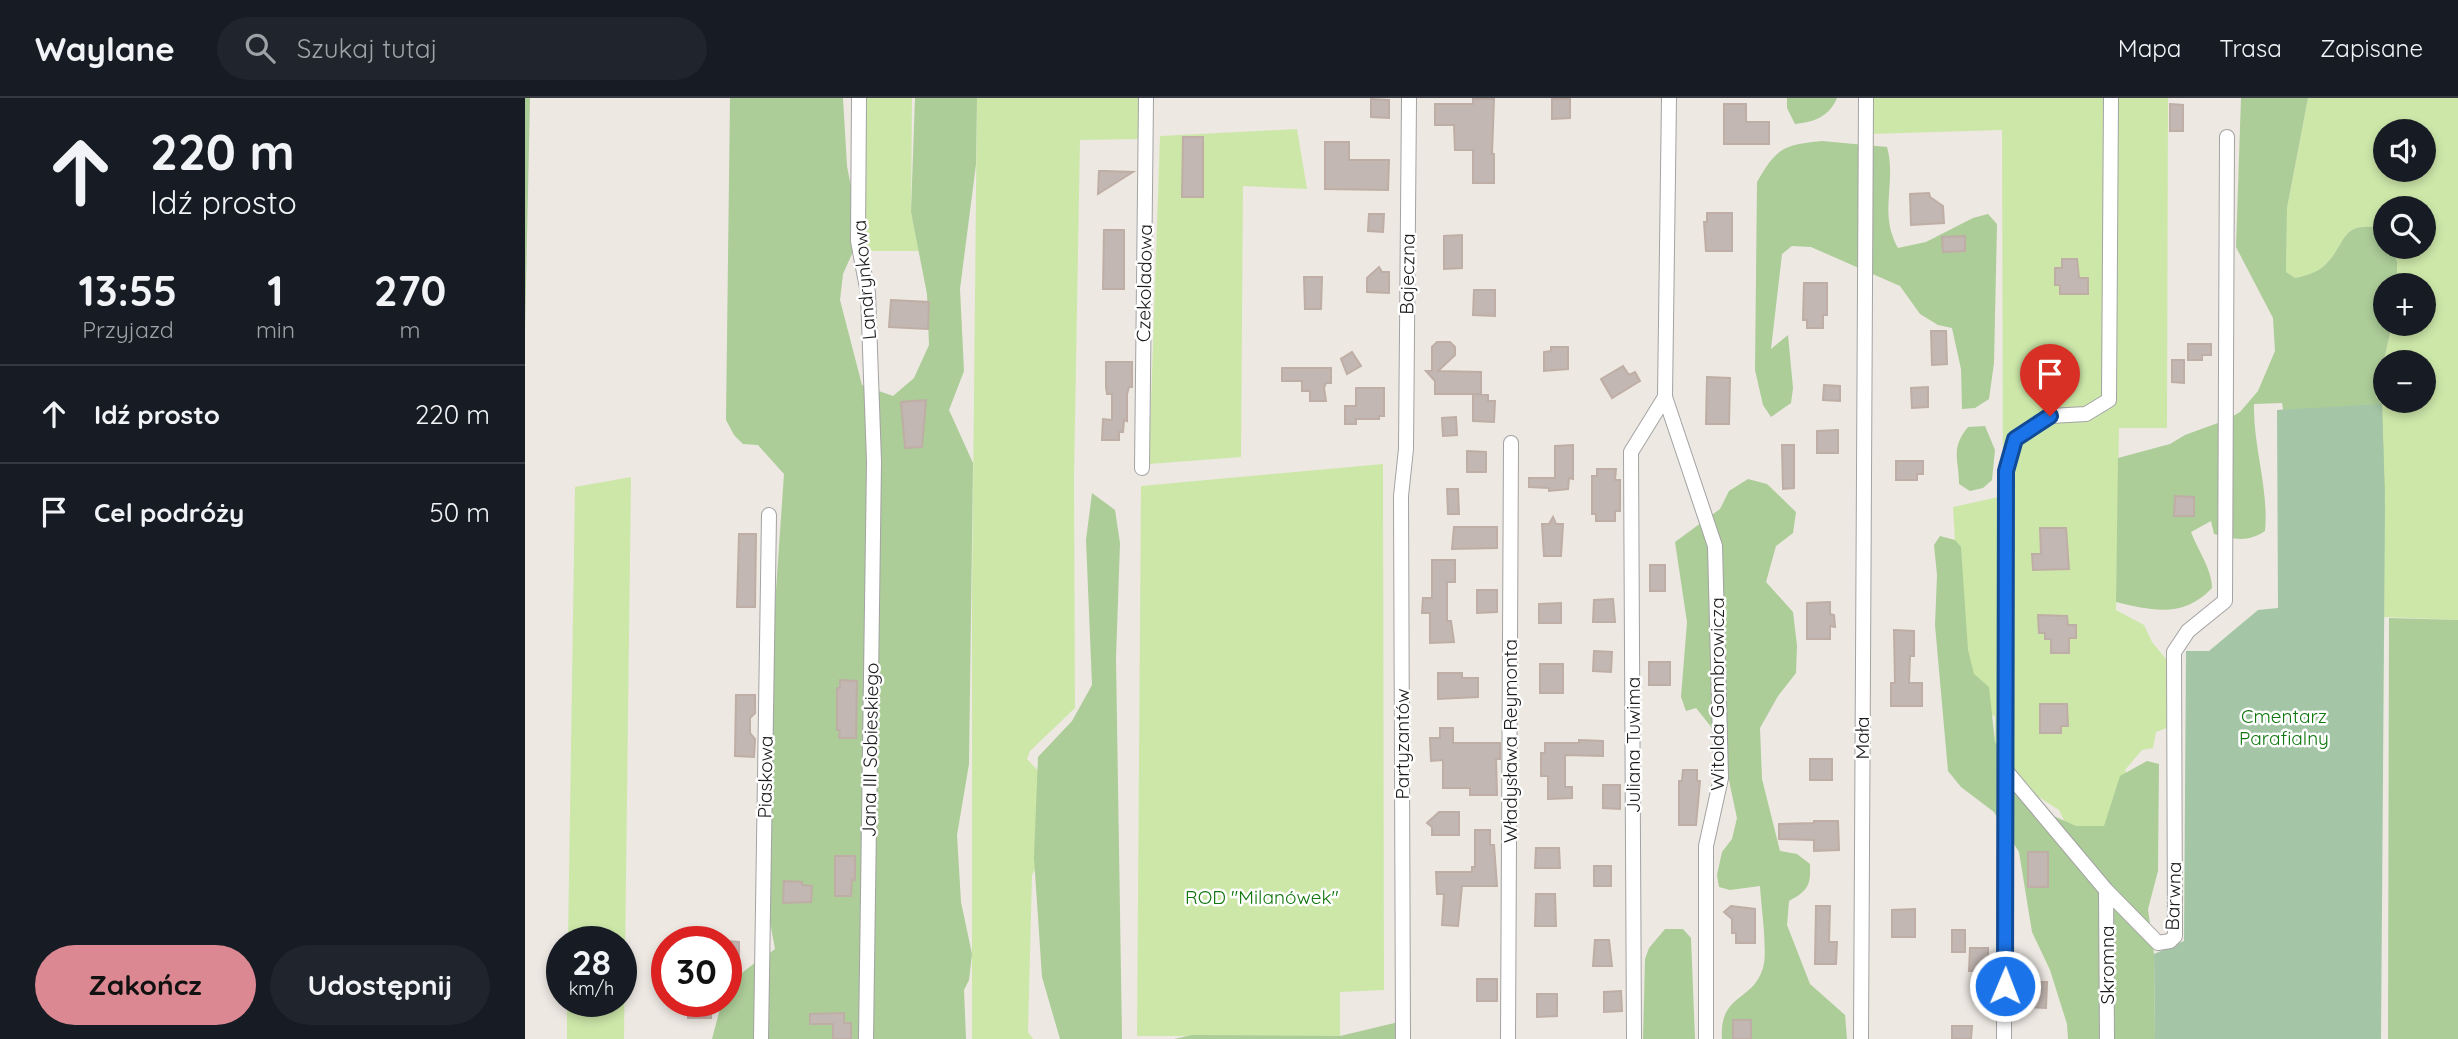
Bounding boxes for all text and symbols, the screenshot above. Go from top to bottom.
search box [217,17,707,80]
text: Waylane [35,28,175,69]
icon: search [241,29,279,67]
text: Szukaj tutaj [297,32,437,65]
text: Mapa [2118,33,2181,63]
text: Trasa [2219,33,2282,63]
text: Zapisane [2320,33,2423,63]
map controls [2373,119,2436,413]
button: sound [2373,119,2436,182]
text: 220 m [150,121,295,182]
icon: ahead [35,126,126,217]
text: Idź prosto [150,182,297,222]
button: search [2373,196,2436,259]
street label: Landrynkowa [847,219,881,341]
street label: Czekoladowa [1131,224,1157,342]
street label: Bajeczna [1394,233,1420,315]
text: 13:55 [79,264,177,317]
text: 1 [267,264,284,317]
text: 270 [374,264,446,317]
button: + [2373,273,2436,336]
text: Przyjazd [82,315,174,344]
text: min [256,315,295,344]
text: m [400,315,421,344]
pin [2020,344,2080,416]
button: − [2373,350,2436,413]
icon: arrive [2031,355,2069,393]
icon: ahead [35,395,73,433]
text: Idź prosto [94,398,220,431]
text: 220 m [415,398,490,431]
icon: arrive [35,493,73,531]
text: Cel podróży [94,496,244,529]
text: 50 m [430,496,490,529]
street label: Witolda Gombrowicza [1705,597,1729,791]
street label: Władysława Reymonta [1498,639,1522,843]
street label: Jana III Sobieskiego [856,662,884,838]
street label: Juliana Tuwima [1621,677,1645,813]
street label: Partyzantów [1390,688,1414,800]
park label: Cmentarz Parafialny [2239,704,2329,750]
street label: Mała [1850,716,1874,760]
street label: Piaskowa [752,735,778,819]
street label: Barwna [2160,861,2186,931]
park label: ROD "Milanówek" [1185,885,1339,909]
street label: Skromna [2095,925,2119,1005]
speed limit sign: 30 [651,926,742,1017]
text: 28 [572,940,611,984]
button: Zakończ [35,945,256,1025]
button: Udostępnij [270,945,490,1025]
position arrow [1968,949,2042,1023]
text: km/h [569,977,614,1000]

